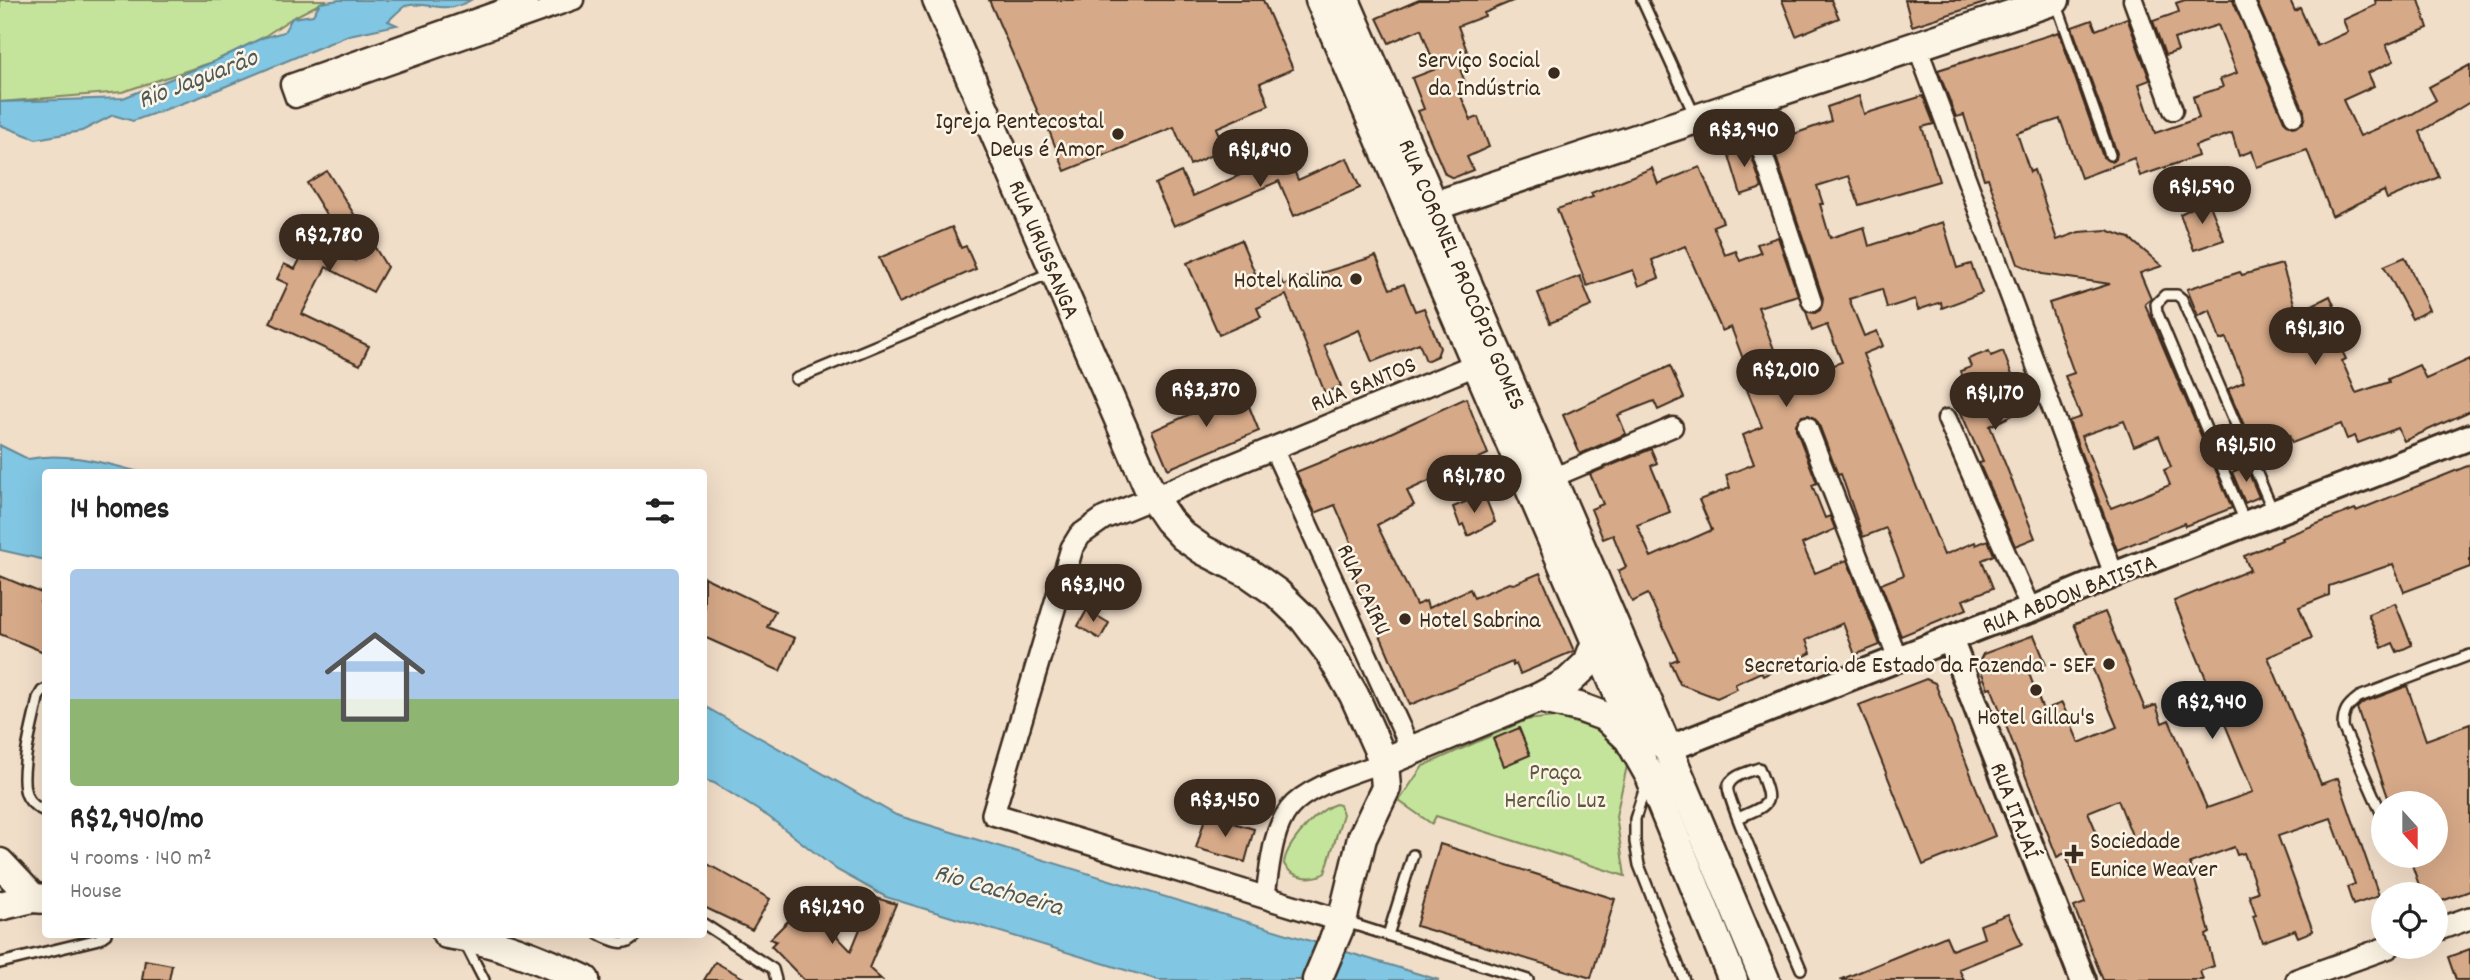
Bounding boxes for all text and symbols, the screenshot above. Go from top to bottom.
water label: Rio Jaguarão [133,40,265,120]
place label: Serviço Social da Indústria [1417,45,1541,107]
marker: Serviço Social da Indústria [1546,65,1562,81]
place label: Igreja Pentecostal Deus é Amor [935,106,1104,168]
pin: R$3,940 [1679,110,1809,169]
text: R$3,940 [1709,115,1779,148]
marker: Igreja Pentecostal Deus é Amor [1110,126,1126,142]
pin: R$1,840 [1195,130,1325,189]
street label: RUA CORONEL PROCÓPIO GOMES [1388,134,1533,416]
text: R$1,840 [1228,135,1292,168]
pin: R$1,590 [2137,166,2267,226]
text: R$1,590 [2169,172,2235,205]
street label: RUA URUSSANGA [998,175,1087,325]
pin: R$2,780 [264,215,394,274]
text: R$2,780 [295,220,363,253]
place label: Hotel Kalina [1234,265,1343,299]
marker: Hotel Kalina [1348,271,1364,287]
pin: R$1,310 [2250,308,2380,367]
text: R$1,310 [2285,313,2345,346]
street label: RUA SANTOS [1306,349,1422,422]
pin: R$2,010 [1721,350,1851,409]
text: R$2,010 [1752,355,1820,388]
pin: R$3,370 [1141,370,1271,429]
pin: R$1,170 [1930,372,2060,432]
text: R$3,370 [1171,375,1241,408]
text: R$1,170 [1966,378,2024,411]
pin: R$1,510 [2181,424,2311,484]
text: R$1,510 [2216,430,2276,463]
pin: R$1,780 [1409,456,1539,515]
text: R$1,780 [1443,461,1505,494]
text: 14 homes [70,490,169,533]
icon: filters [641,492,679,530]
street label: RUA CAIRU [1326,539,1398,642]
street label: RUA ABDON BATISTA [1978,547,2162,645]
pin: R$3,140 [1028,564,1158,624]
text: R$3,140 [1061,570,1125,603]
place label: Hotel Sabrina [1419,605,1541,639]
marker: Hotel Sabrina [1397,611,1413,627]
icon: home [312,614,438,740]
place label: Secretaria de Estado da Fazenda - SEF [1744,650,2095,684]
marker: Secretaria de Estado da Fazenda - SEF [2101,656,2117,672]
marker: Hotel Gillau's [2028,682,2044,698]
pin: R$2,940 [2147,682,2277,741]
text: R$2,940 [2177,687,2247,720]
place label: Hotel Gillau's [1977,702,2095,736]
park label: Praça Hercílio Luz [1504,757,1606,819]
street label: RUA ITAJAÍ [1979,758,2048,865]
pin: R$3,450 [1160,780,1290,839]
text: R$3,450 [1190,785,1260,818]
north arrow [2371,791,2448,868]
map controls [2371,791,2448,959]
text: R$2,940/mo [70,800,204,843]
place label: Sociedade Eunice Weaver [2090,826,2218,888]
text: 4 rooms · 140 m² [70,843,212,876]
marker: Sociedade Eunice Weaver [2064,844,2084,864]
water label: Rio Cachoeira [930,855,1068,928]
text: House [70,876,122,909]
button: locate [2371,882,2448,959]
pin: R$1,290 [767,886,897,946]
text: R$1,290 [799,892,865,925]

